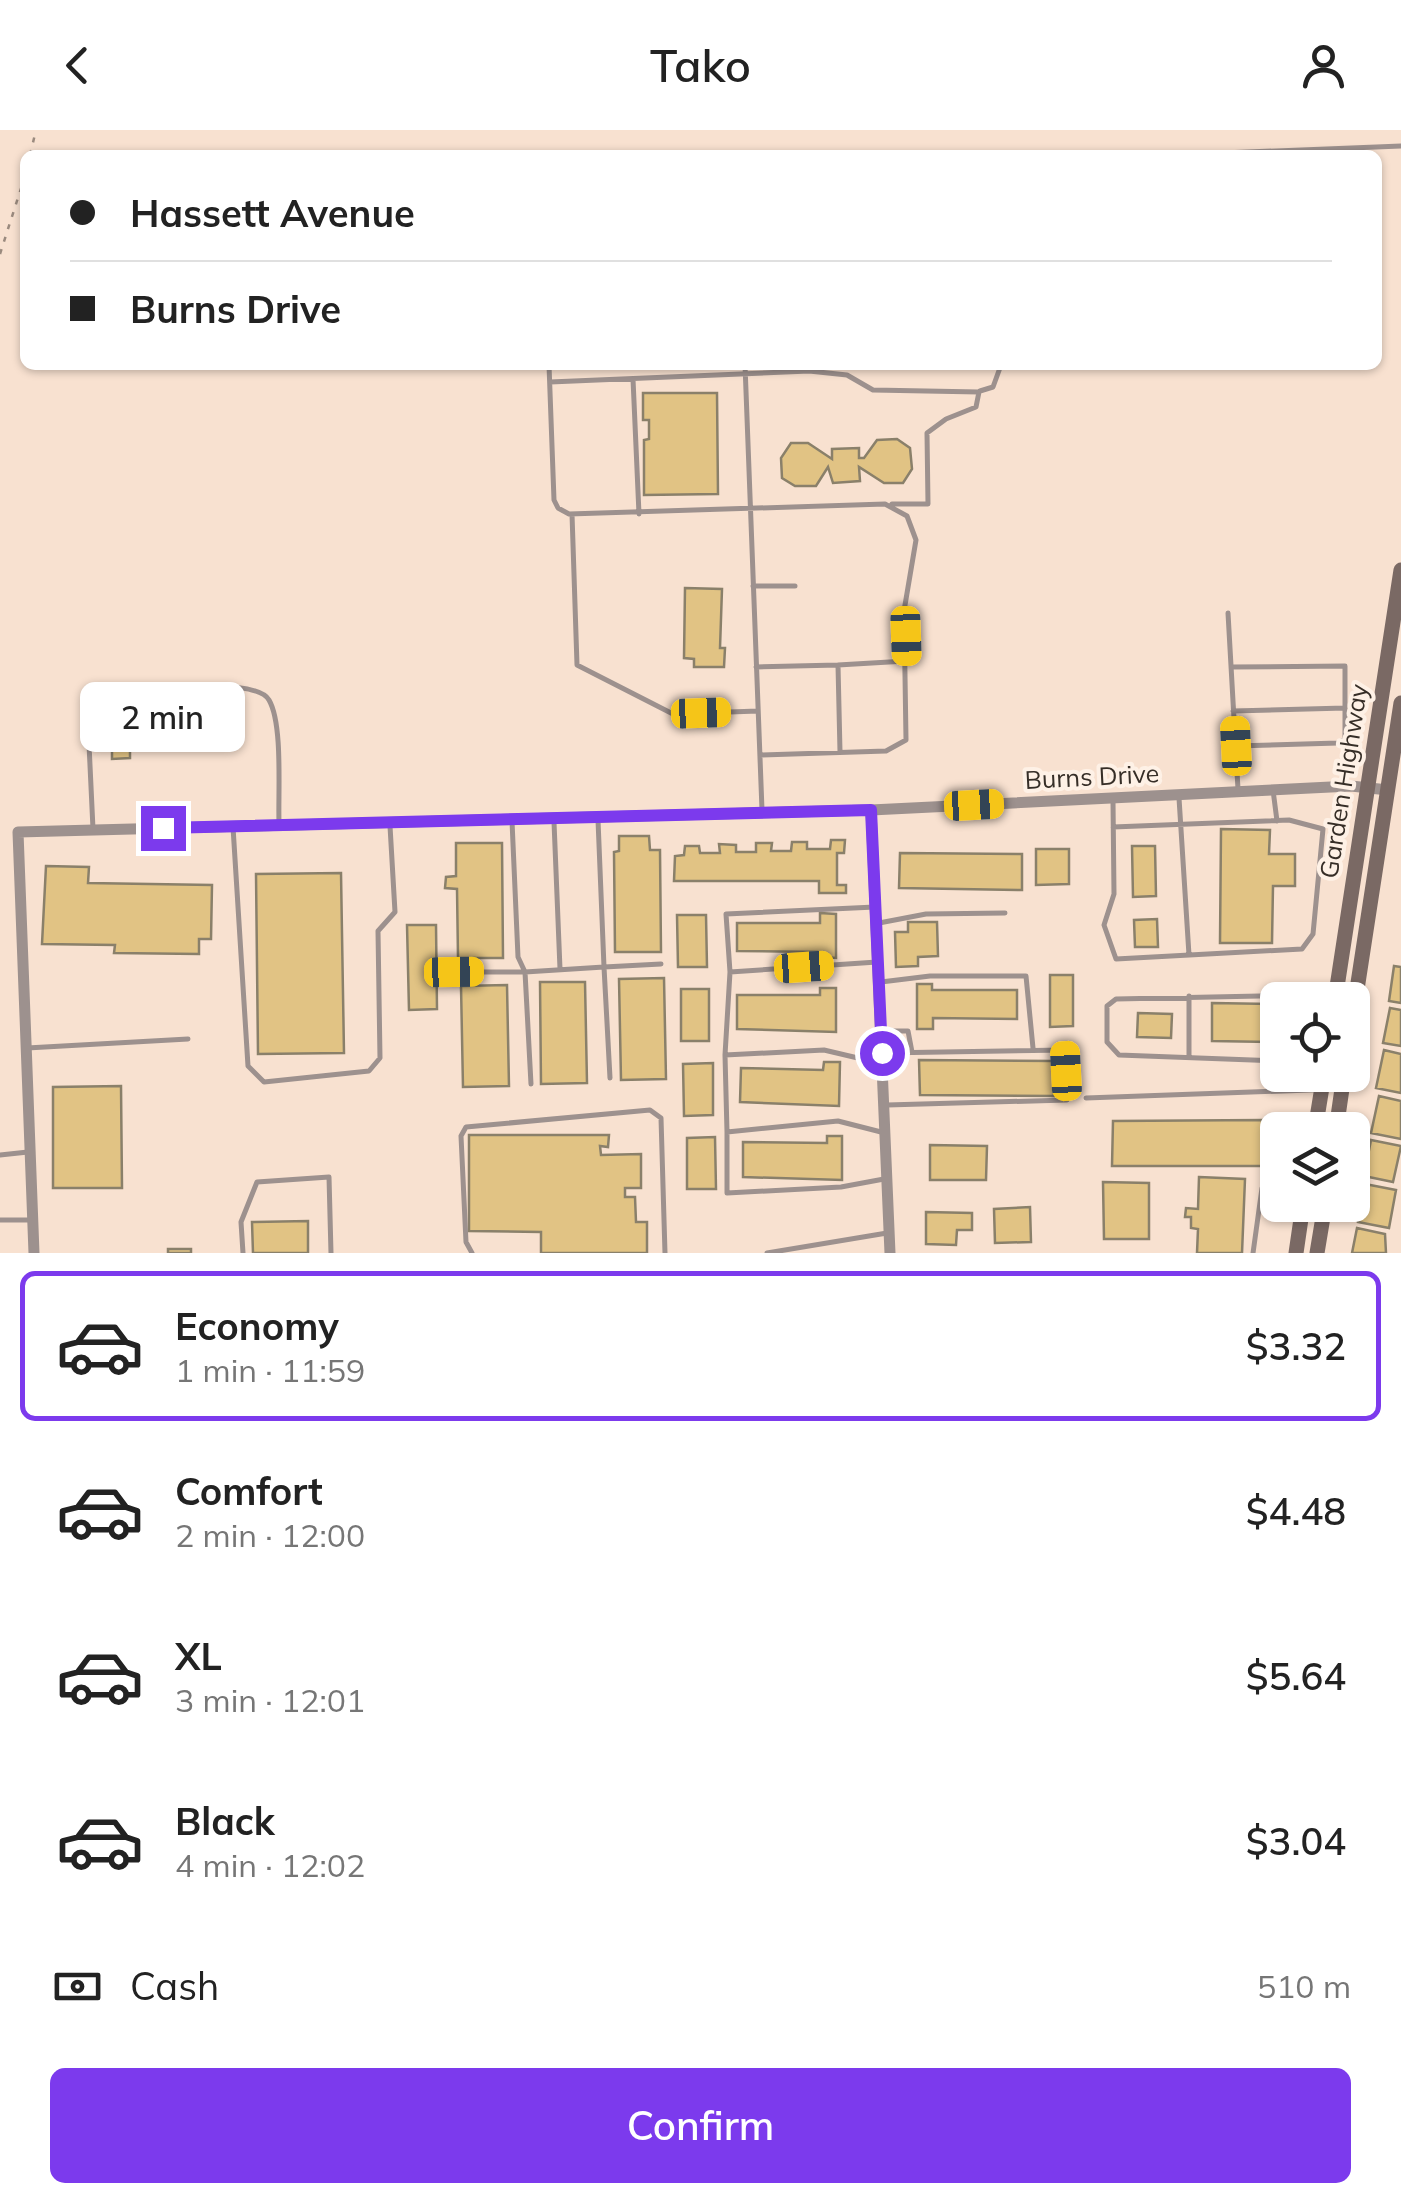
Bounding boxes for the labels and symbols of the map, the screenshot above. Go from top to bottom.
car [890,605,922,667]
street label: Garden Highway [1312,682,1374,880]
callout: 2 min [80,683,246,753]
car [670,697,732,729]
car [1219,715,1253,777]
street label: Burns Drive [1024,757,1160,795]
car [943,788,1005,822]
route end [141,806,186,851]
car [773,950,835,984]
car [424,956,484,988]
route start [860,1031,905,1076]
car [1049,1040,1083,1102]

